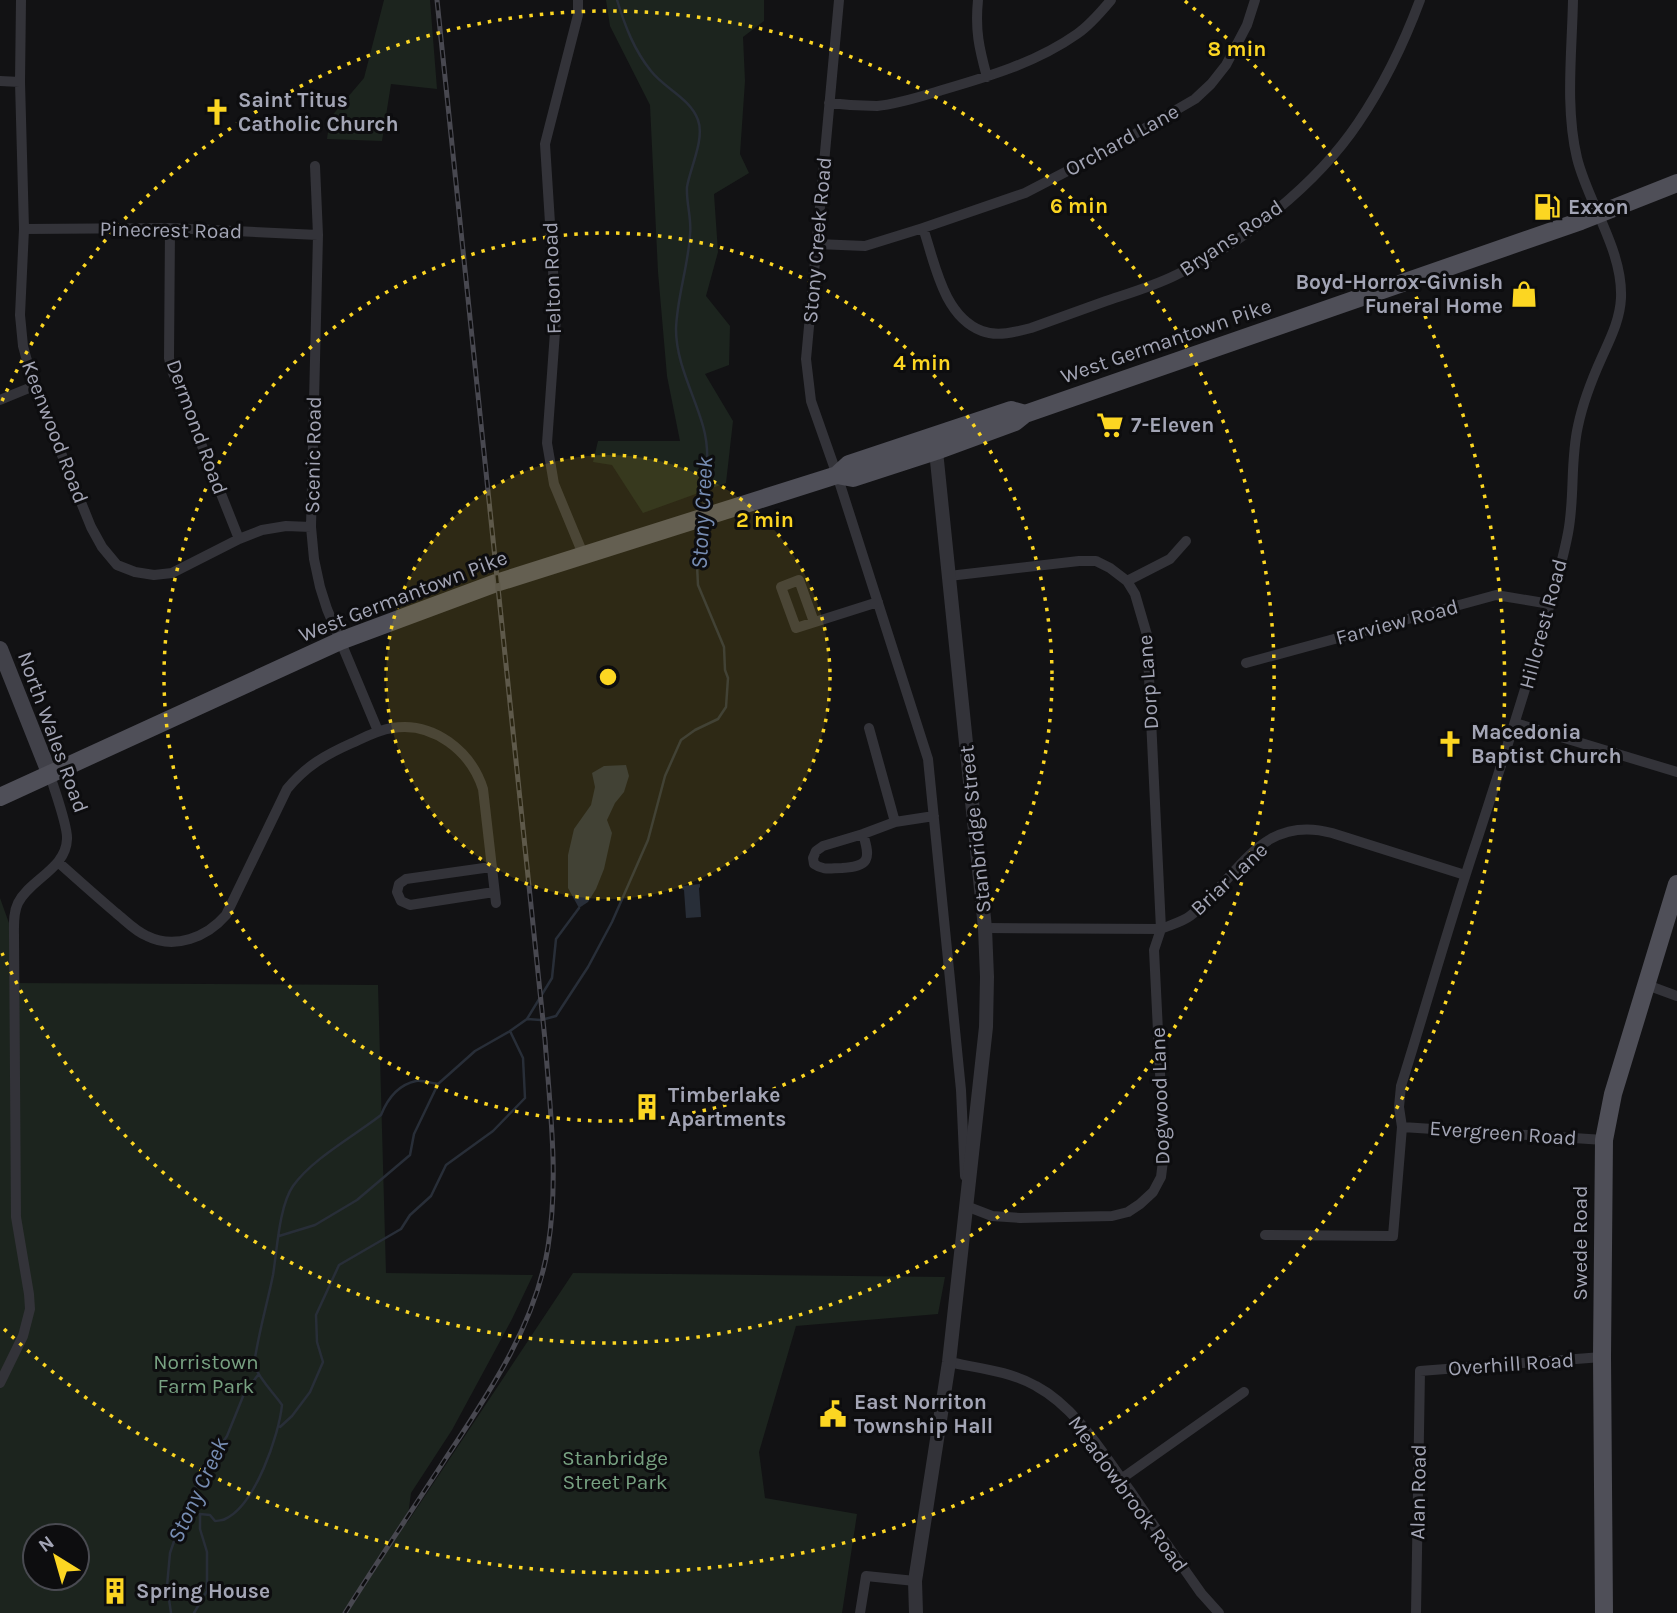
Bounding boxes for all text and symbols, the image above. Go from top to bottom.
text: 8 min [1208,37,1266,61]
place label: Saint Titus Catholic Church [238,88,399,136]
church icon: Saint Titus Catholic Church [202,97,232,127]
street label: Orchard Lane [1061,99,1183,181]
street label: Stony Creek Road [798,156,836,324]
fuel station icon: Exxon [1532,192,1562,222]
text: 6 min [1050,194,1108,218]
street label: Bryans Road [1175,195,1287,281]
place label: Exxon [1568,195,1629,219]
street label: Pinecrest Road [99,217,243,243]
street label: Felton Road [538,221,566,335]
place label: Boyd-Horrox-Givnish Funeral Home [1296,270,1503,318]
shop icon: Boyd-Horrox-Givnish Funeral Home [1509,279,1539,309]
street label: West Germantown Pike [1057,294,1275,388]
text: 4 min [893,351,951,375]
street label: Dermond Road [161,356,233,498]
street label: Keenwood Road [17,357,93,507]
street label: Scenic Road [300,396,326,514]
supermarket icon: 7-Eleven [1095,410,1125,440]
place label: 7-Eleven [1131,413,1214,437]
water label: Stony Creek [686,456,718,570]
text: 2 min [736,508,794,532]
street label: West Germantown Pike [295,545,511,647]
street label: Hillcrest Road [1514,556,1572,692]
street label: Farview Road [1333,594,1461,650]
street label: Dorp Lane [1133,634,1163,730]
street label: North Wales Road [13,648,93,816]
centre of rings [596,665,620,689]
place label: Macedonia Baptist Church [1471,720,1622,768]
church icon: Macedonia Baptist Church [1435,729,1465,759]
street label: Stanbridge Street [954,744,996,914]
street label: Briar Lane [1186,838,1272,920]
street label: Dogwood Lane [1146,1027,1174,1165]
place label: Timberlake Apartments [668,1083,786,1131]
building icon: Timberlake Apartments [632,1092,662,1122]
street label: Evergreen Road [1429,1116,1577,1150]
street label: Swede Road [1568,1185,1592,1301]
street label: Overhill Road [1447,1348,1575,1380]
park label: Norristown Farm Park [153,1350,259,1398]
place label: East Norriton Township Hall [854,1390,993,1438]
public building icon: East Norriton Township Hall [818,1399,848,1429]
street label: Meadowbrook Road [1063,1411,1193,1577]
water label: Stony Creek [162,1433,234,1547]
street label: Alan Road [1405,1444,1431,1540]
park label: Stanbridge Street Park [562,1446,668,1494]
north arrow [21,1522,91,1592]
text: N [34,1531,58,1557]
building icon: Spring House [100,1576,130,1606]
place label: Spring House [136,1579,270,1603]

